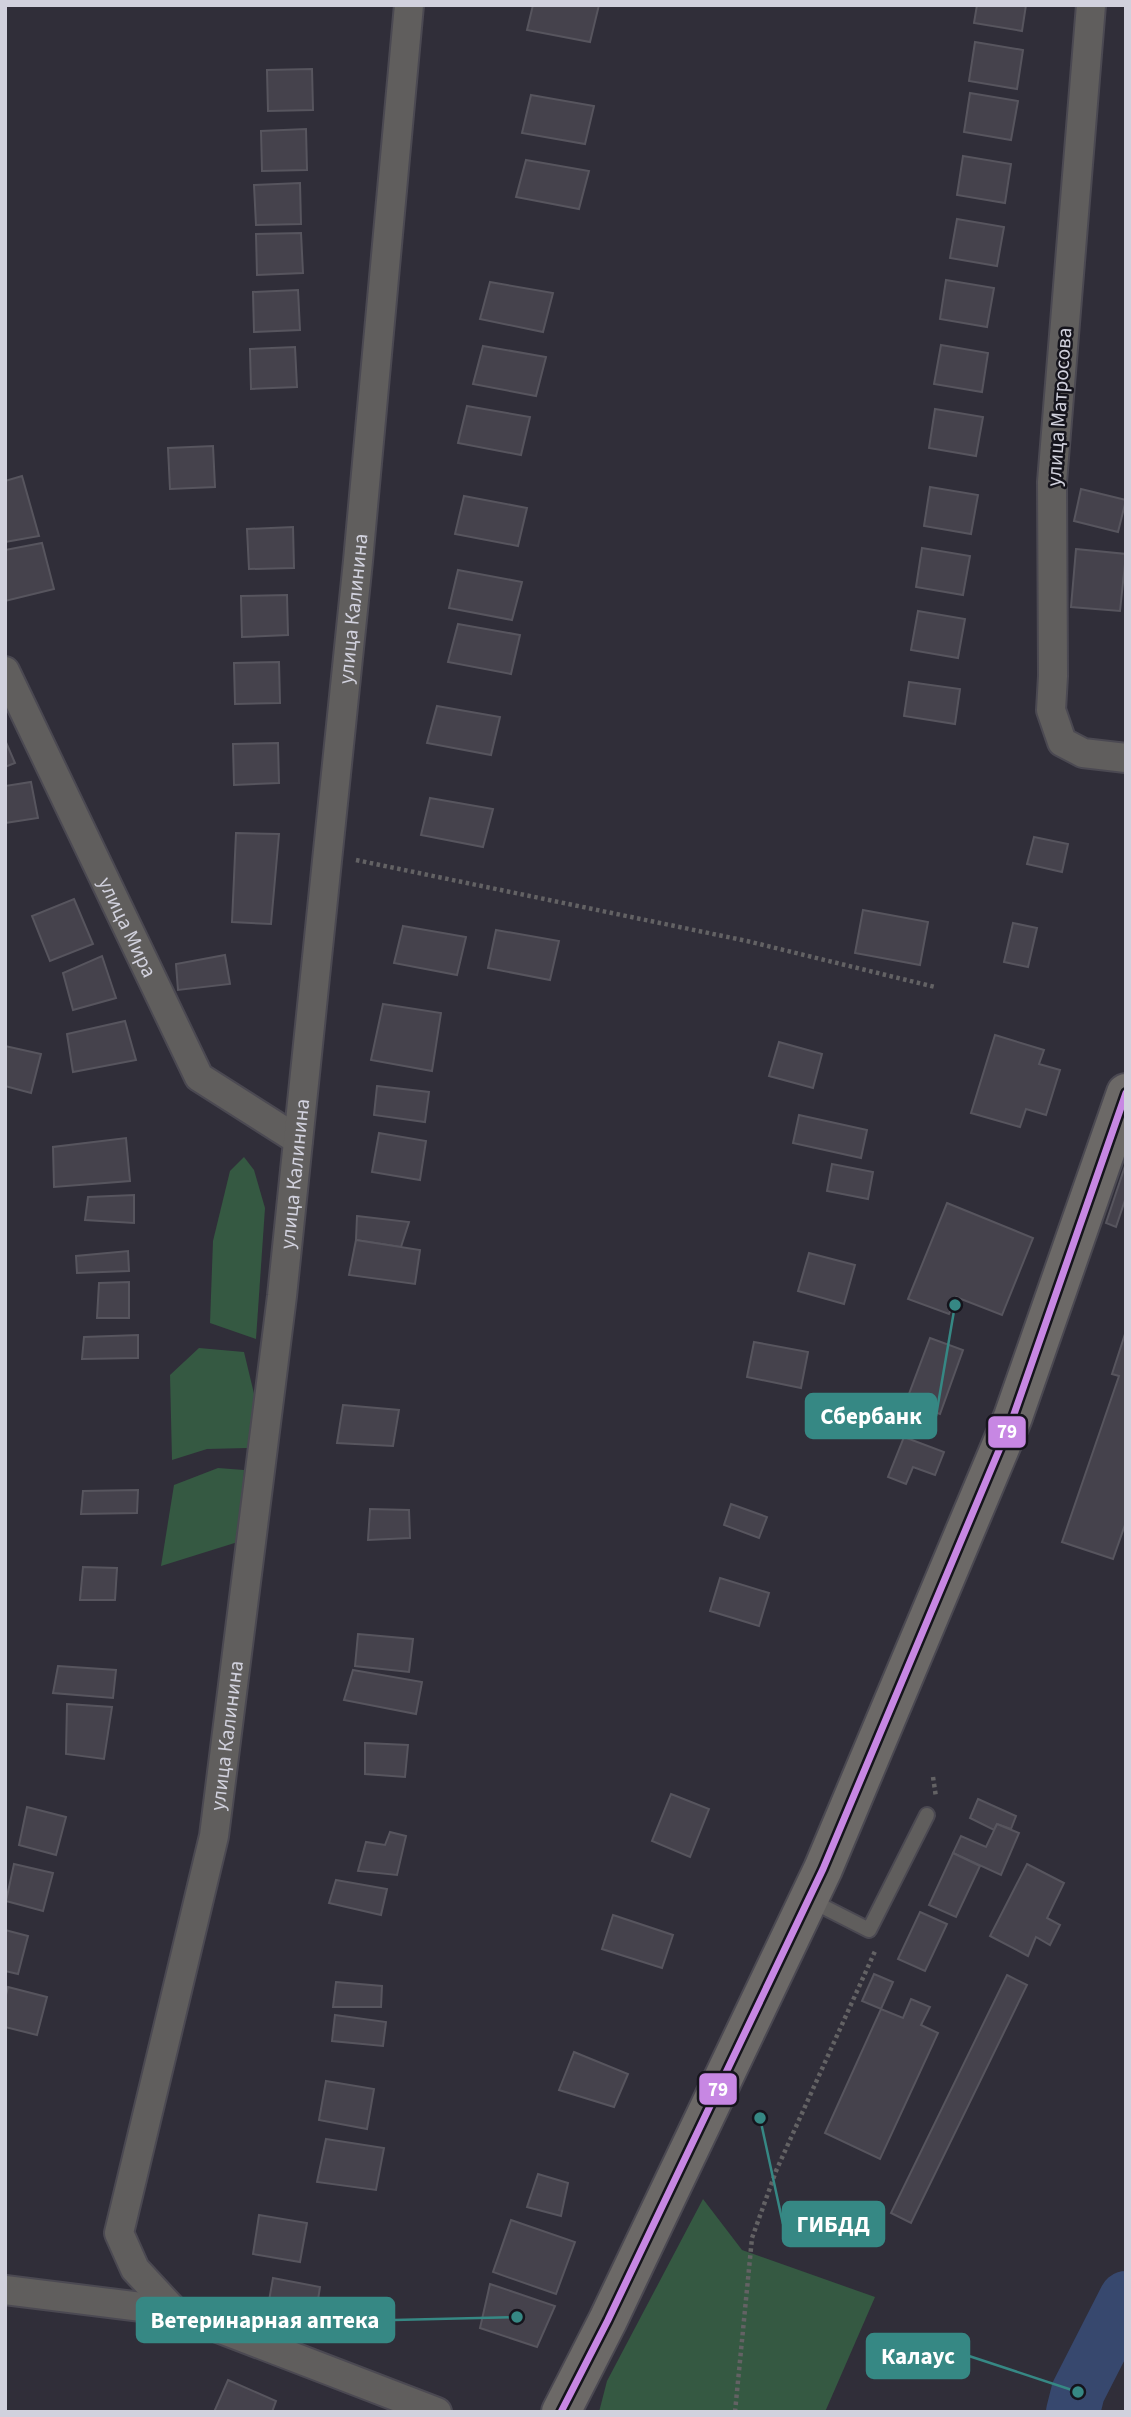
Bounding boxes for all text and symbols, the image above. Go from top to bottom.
street label: улица Матросова [1038,327,1080,487]
street label: улица Калинина [330,532,375,686]
street label: улица Мира [91,872,164,983]
street label: улица Калинина [272,1097,317,1251]
callout: Сбербанк [806,1394,936,1438]
text: Сбербанк [820,1400,922,1433]
line badge: 79 [987,1415,1027,1449]
text: 79 [997,1419,1017,1446]
street label: улица Калинина [202,1659,251,1813]
line badge: 79 [698,2072,738,2106]
text: 79 [708,2077,728,2104]
callout: ГИБДД [783,2202,884,2246]
text: ГИБДД [796,2208,870,2241]
callout: Ветеринарная аптека [137,2298,394,2342]
text: Ветеринарная аптека [151,2304,379,2337]
callout: Калаус [867,2334,969,2378]
text: Калаус [881,2340,955,2373]

